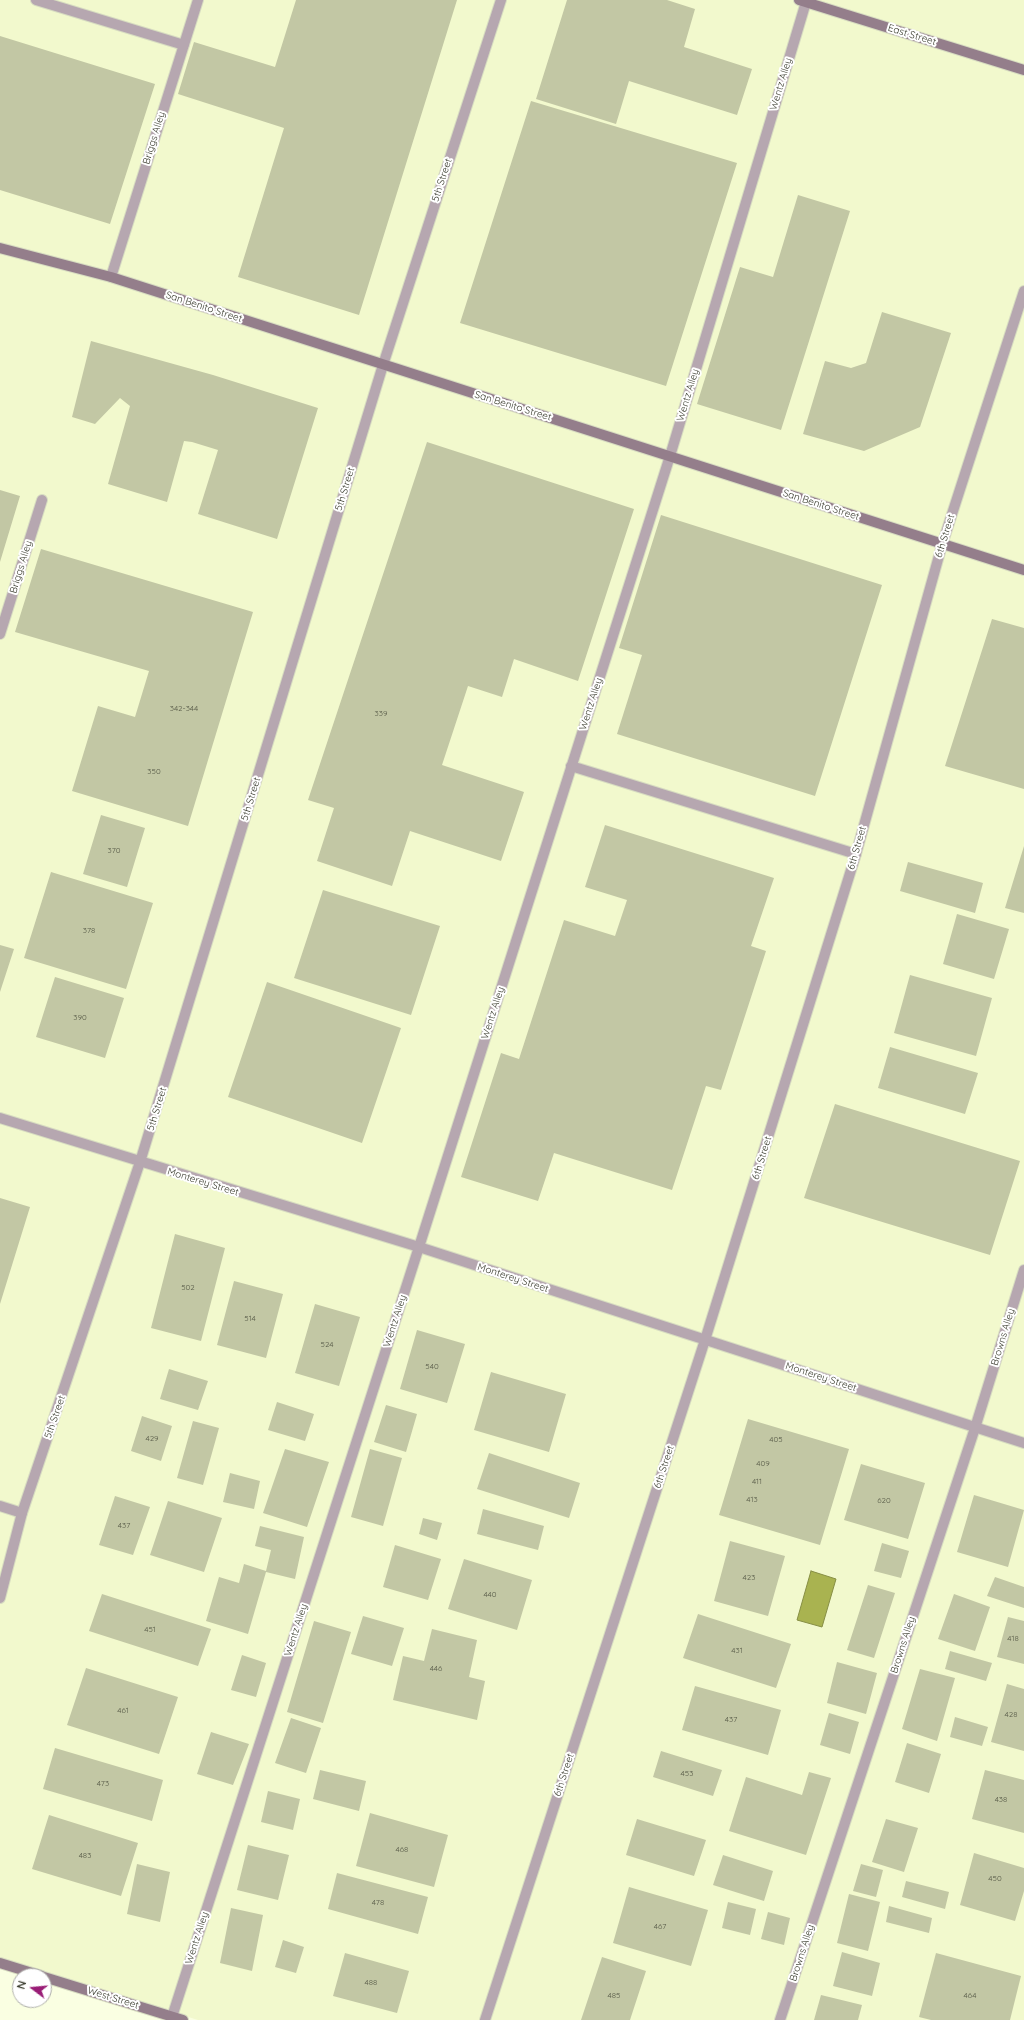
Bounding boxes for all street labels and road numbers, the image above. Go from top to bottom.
street label: East Street [886,22,938,48]
street label: Wentz Alley [767,56,795,112]
street label: Briggs Alley [140,110,168,166]
street label: 5th Street [429,157,455,203]
street label: San Benito Street [164,289,244,325]
street label: Wentz Alley [674,367,702,423]
street label: San Benito Street [473,389,553,423]
street label: 5th Street [333,466,357,512]
street label: San Benito Street [781,487,861,523]
street label: 6th Street [933,513,957,559]
street label: Briggs Alley [7,539,35,595]
street label: Wentz Alley [577,676,605,732]
street label: 5th Street [239,776,263,822]
street label: 6th Street [845,825,869,871]
street label: Wentz Alley [479,985,507,1041]
street label: 5th Street [145,1086,169,1132]
street label: 6th Street [750,1135,774,1181]
street label: Monterey Street [166,1165,240,1199]
street label: Monterey Street [476,1261,550,1295]
street label: Wentz Alley [381,1293,409,1349]
street label: Browns Alley [989,1307,1017,1367]
street label: Monterey Street [784,1360,858,1394]
street label: 5th Street [42,1394,68,1440]
street label: 6th Street [651,1444,677,1490]
street label: Wentz Alley [282,1602,310,1658]
street label: Browns Alley [888,1615,918,1675]
street label: 6th Street [551,1752,577,1798]
street label: Wentz Alley [183,1910,211,1966]
street label: Browns Alley [787,1923,817,1983]
street label: West Street [86,1984,140,2012]

